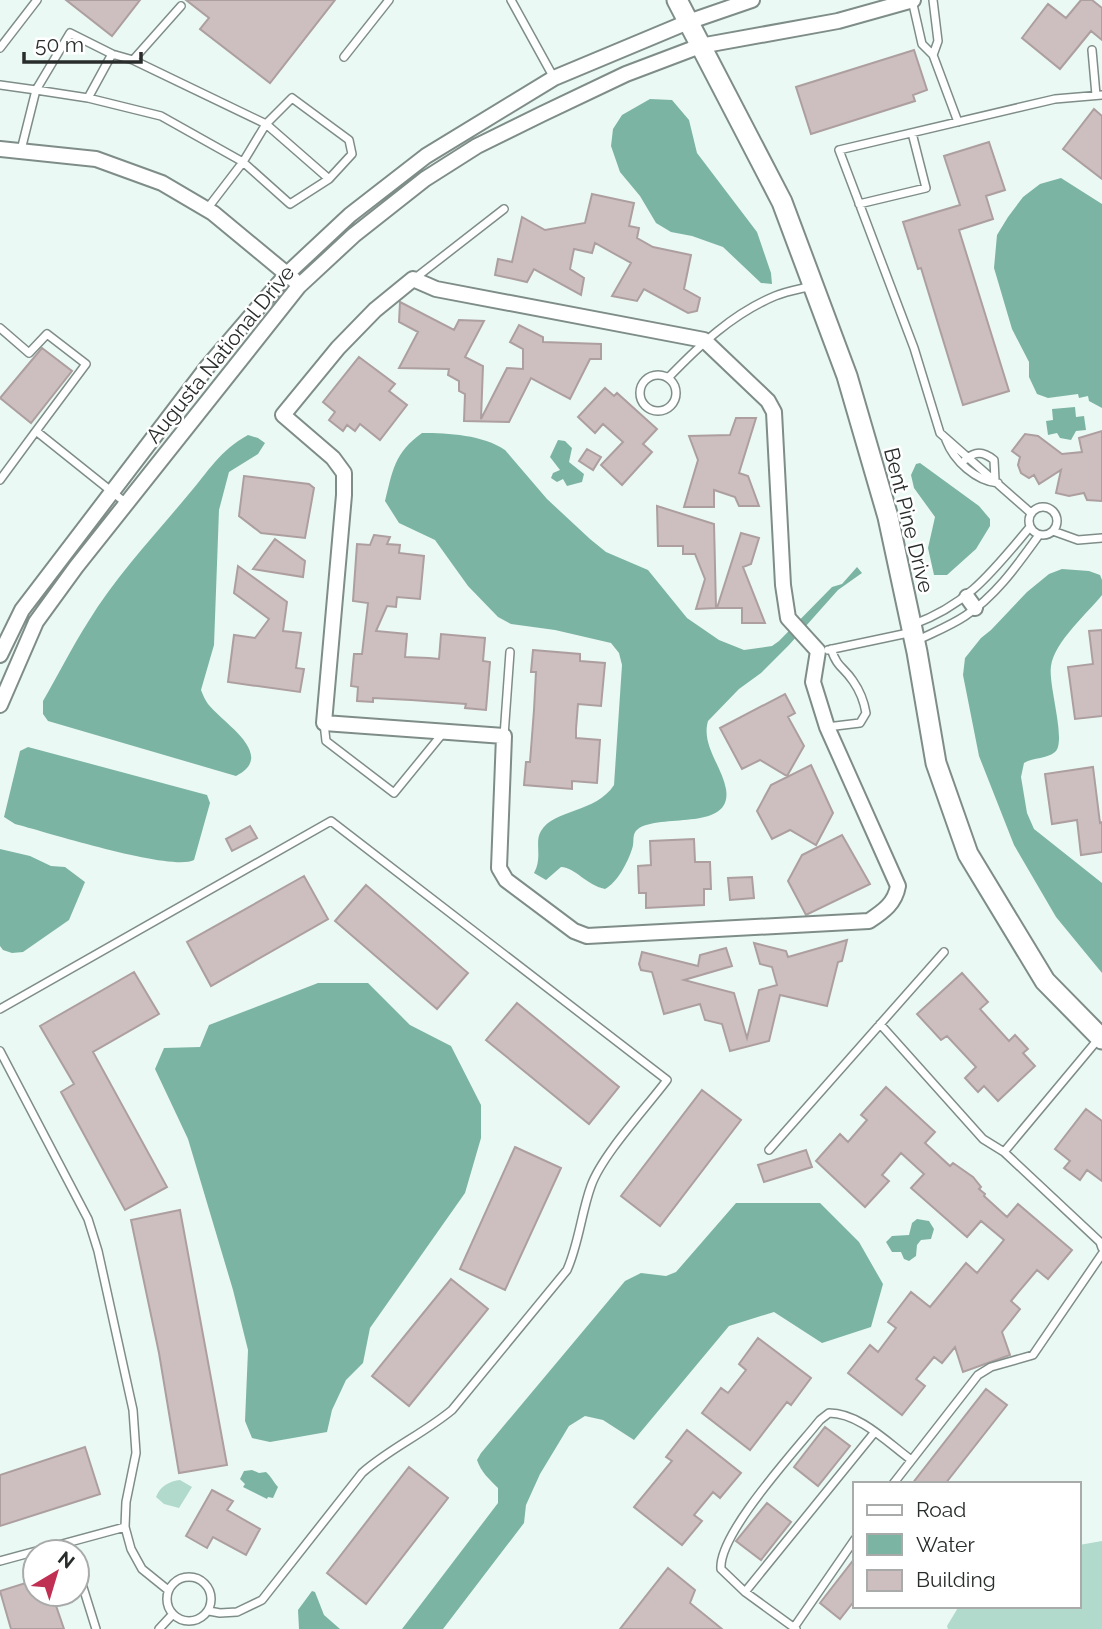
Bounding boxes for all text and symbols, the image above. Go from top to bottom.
scale bar [24,21,142,65]
text: 50 m [35,32,84,57]
street label: Augusta National Drive [141,260,299,448]
street label: Bent Pine Drive [879,445,939,595]
legend [853,1482,1081,1608]
text: Road [916,1497,966,1522]
text: Water [916,1532,975,1557]
north arrow [21,1538,91,1608]
text: N [54,1546,79,1573]
text: Building [916,1567,996,1592]

